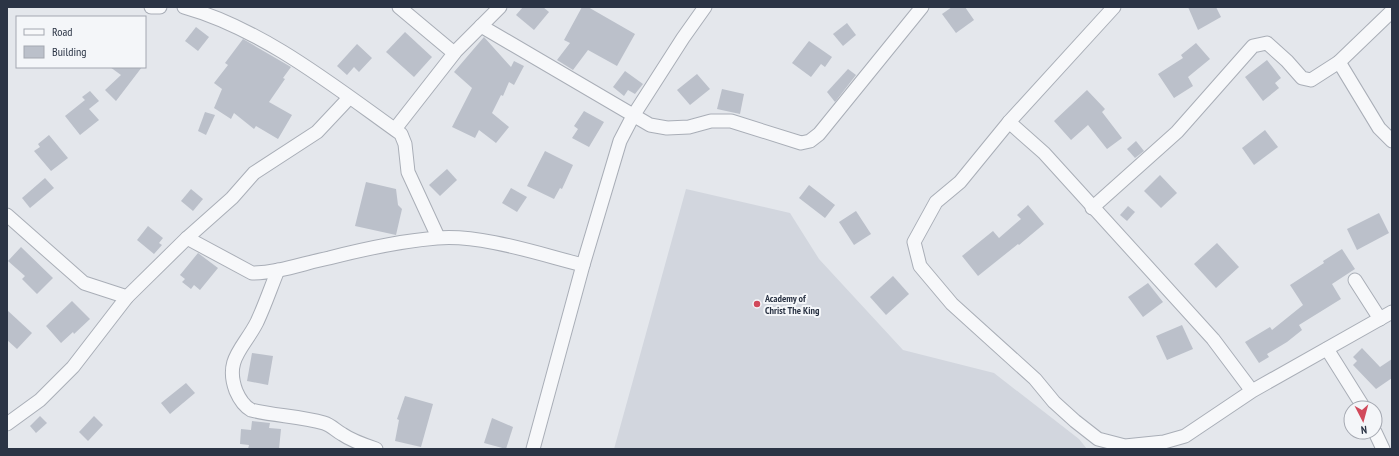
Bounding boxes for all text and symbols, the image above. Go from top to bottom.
legend [16,16,146,68]
text: Road [52,24,72,39]
text: Building [52,44,87,59]
place label: Academy of Christ The King [764,292,820,317]
marker: Academy of Christ The King [752,299,762,309]
north arrow [1343,400,1383,440]
text: N [1360,423,1368,437]

